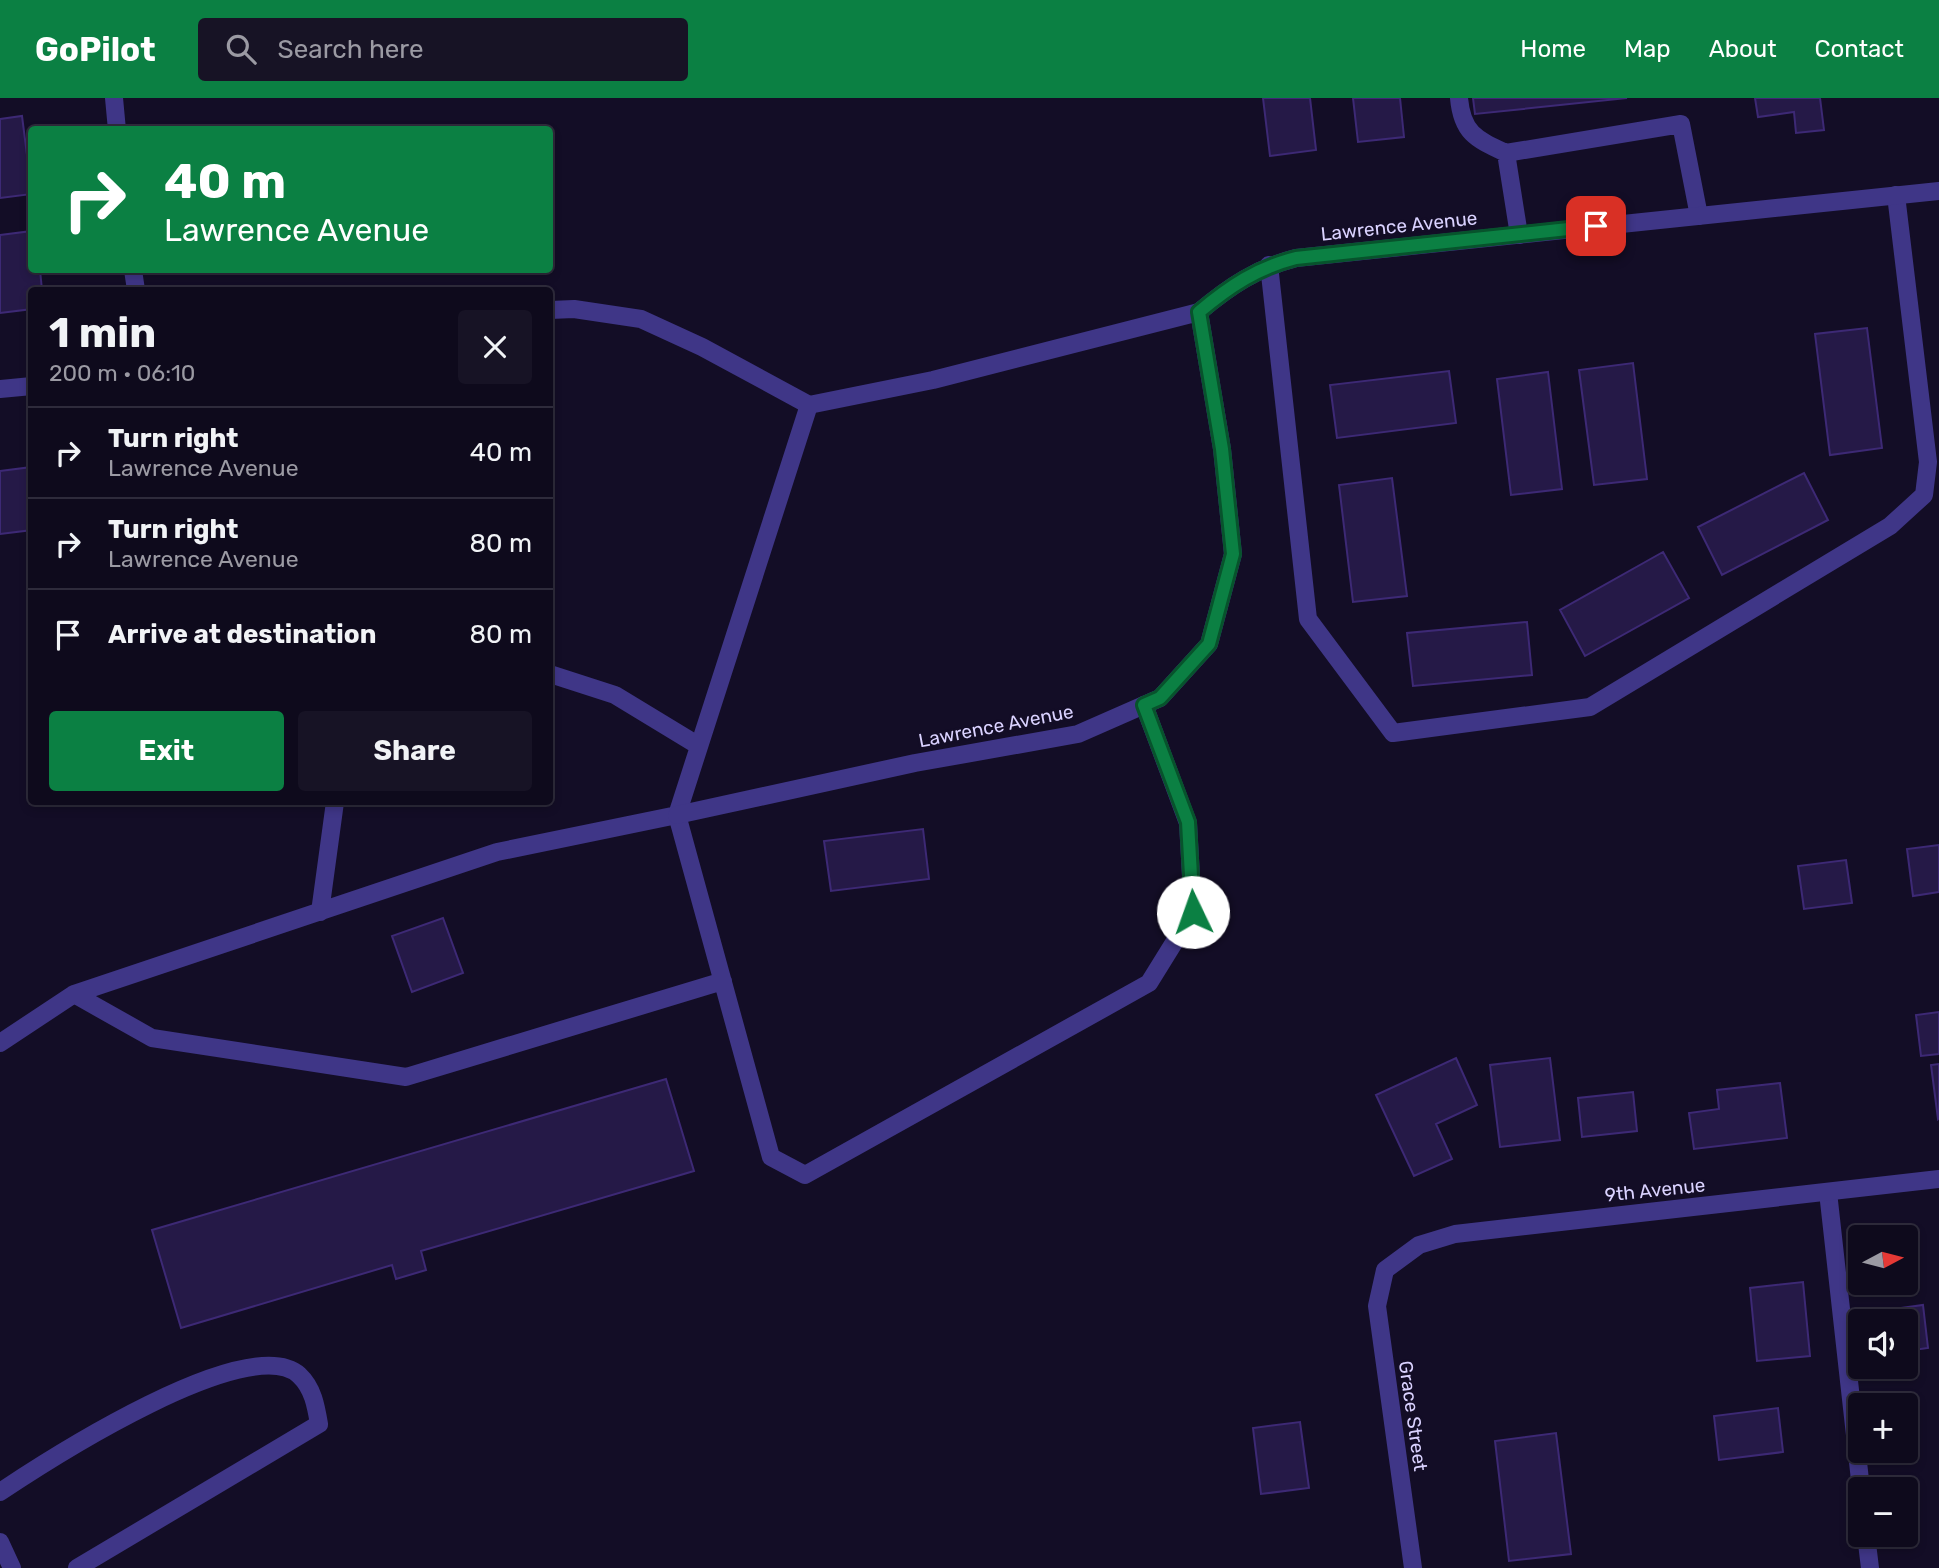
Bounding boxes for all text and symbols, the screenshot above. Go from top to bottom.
search box [198,18,688,81]
text: GoPilot [35,30,156,69]
icon: search [222,30,260,68]
text: Search here [278,34,423,65]
text: Home [1520,35,1586,63]
text: Map [1624,35,1671,63]
text: About [1709,35,1777,63]
text: Contact [1815,35,1904,63]
text: 40 m [164,152,286,210]
icon: right [49,154,140,245]
pin [1566,196,1626,256]
street label: Lawrence Avenue [1320,206,1478,246]
icon: arrive [1577,207,1615,245]
text: Lawrence Avenue [164,211,429,249]
text: 1 min [49,308,156,358]
button: close [458,310,532,384]
text: 200 m · 06:10 [49,359,195,387]
text: Turn right [108,423,238,454]
icon: right [49,434,87,472]
text: 40 m [470,437,532,468]
text: Lawrence Avenue [108,454,299,482]
text: Turn right [108,514,238,545]
icon: right [49,525,87,563]
text: 80 m [469,528,532,559]
text: Lawrence Avenue [108,545,299,573]
icon: arrive [49,616,87,654]
text: Arrive at destination [108,619,376,650]
text: 80 m [469,619,532,650]
street label: Lawrence Avenue [917,700,1075,752]
button: Exit [49,711,284,791]
button: Share [298,711,532,791]
position arrow [1156,875,1230,949]
street label: 9th Avenue [1604,1173,1706,1207]
north arrow [1848,1225,1918,1295]
map controls [1848,1225,1918,1547]
button: sound [1848,1309,1918,1379]
street label: Grace Street [1394,1359,1432,1473]
button: + [1848,1393,1918,1463]
button: − [1848,1477,1918,1547]

